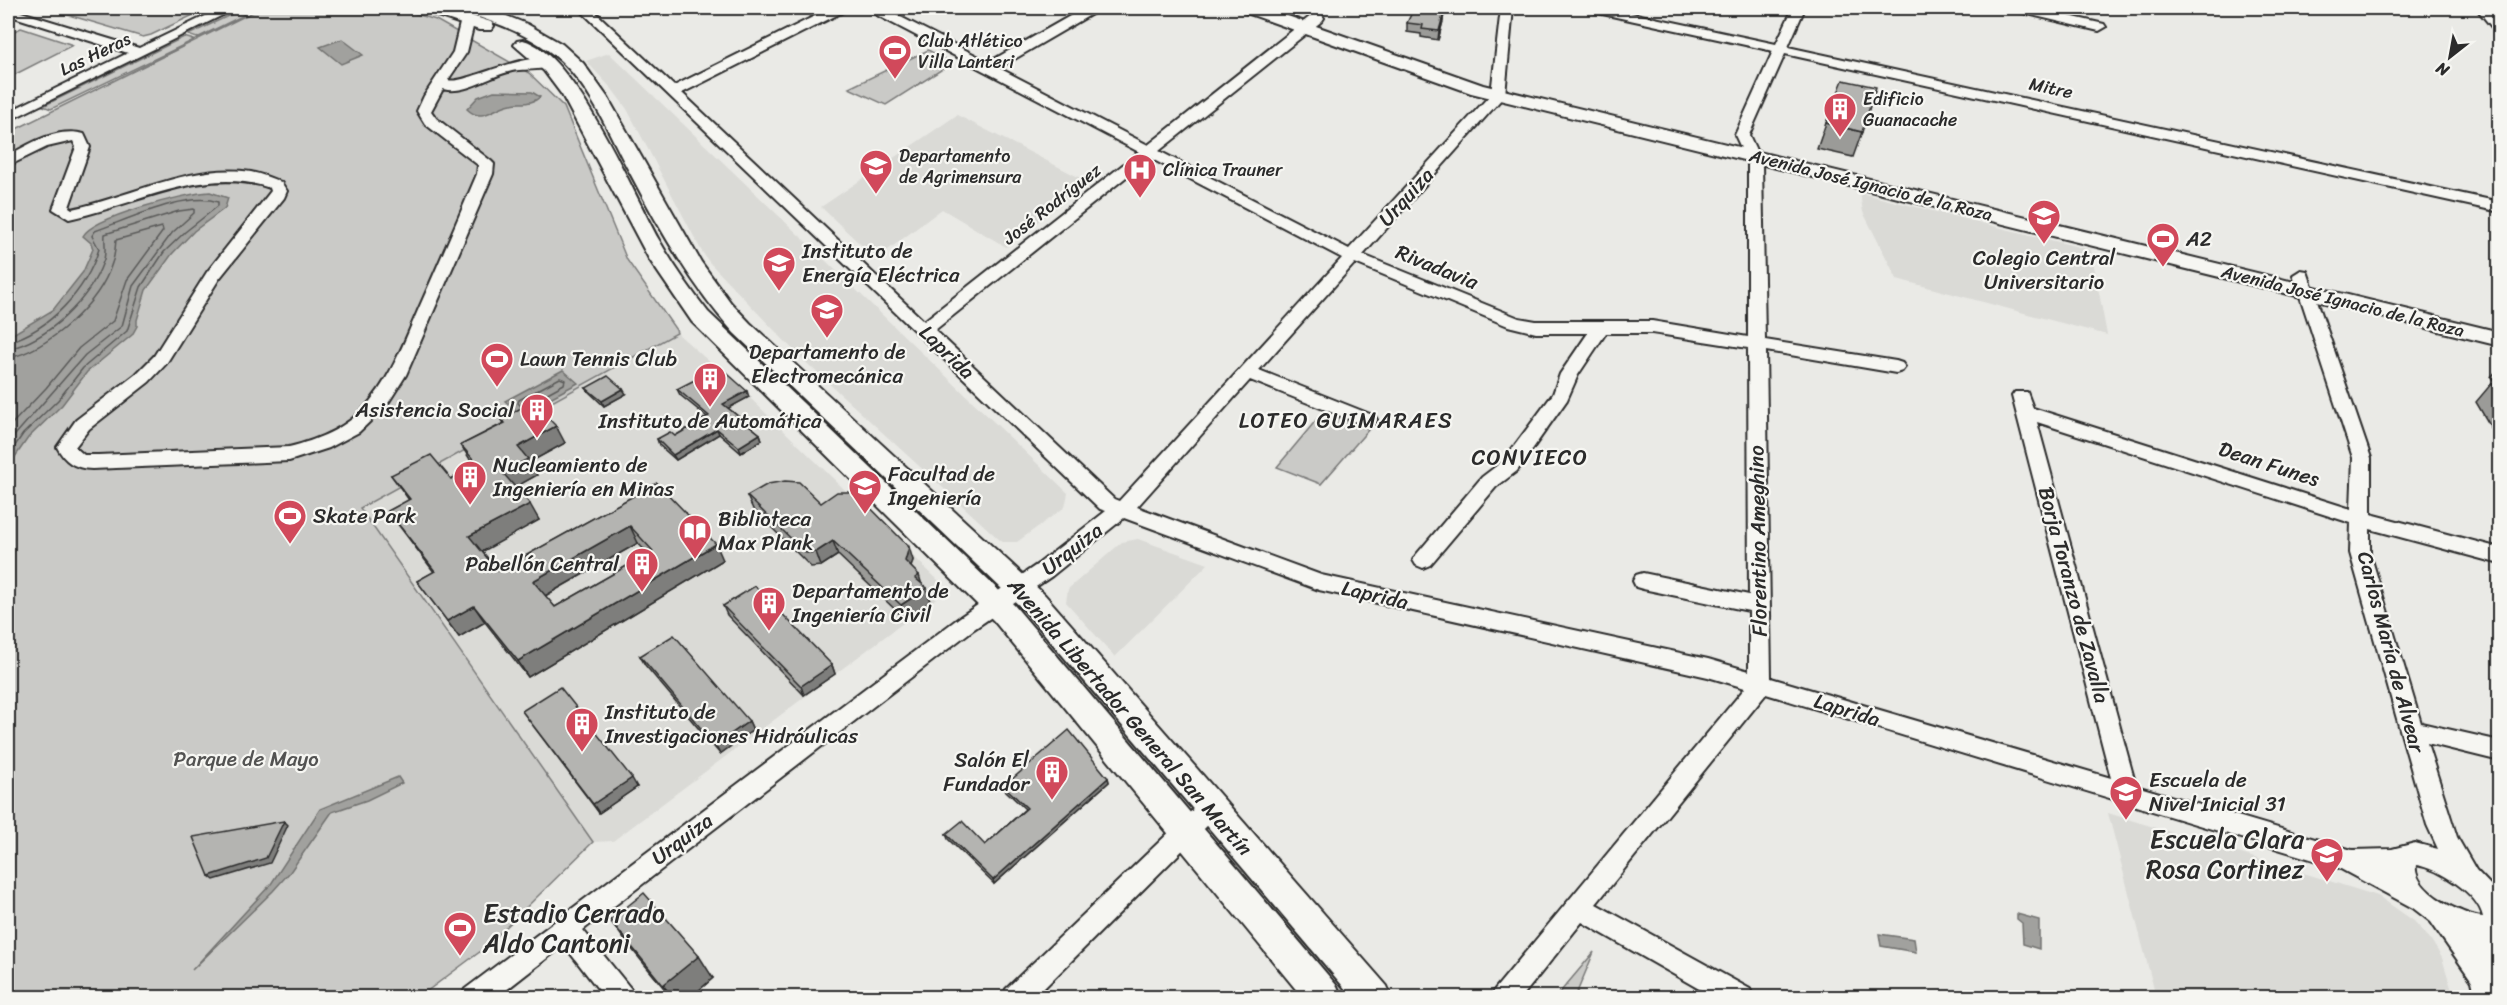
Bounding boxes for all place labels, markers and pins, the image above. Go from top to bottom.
place label: Club Atlético Villa Lanteri [918,25,1023,78]
sports icon: Club Atlético Villa Lanteri [877,33,913,80]
place label: Edificio Guanacache [1863,83,1957,136]
building icon: Edificio Guanacache [1822,91,1858,138]
place label: Departamento de Agrimensura [899,140,1022,193]
school or university icon: Departamento de Agrimensura [858,148,894,195]
hospital icon: Clínica Trauner [1122,152,1158,199]
place label: Clínica Trauner [1163,154,1284,186]
school or university icon: Colegio Central Universitario [2026,198,2062,245]
place label: A2 [2185,220,2212,258]
sports icon: A2 [2145,221,2181,268]
place label: Instituto de Energía Eléctrica [801,232,960,294]
place label: Colegio Central Universitario [1973,239,2116,301]
school or university icon: Instituto de Energía Eléctrica [761,245,797,292]
school or university icon: Departamento de Electromecánica [809,292,845,339]
place label: Departamento de Electromecánica [749,333,905,395]
place label: Lawn Tennis Club [520,340,678,378]
sports icon: Lawn Tennis Club [479,341,515,388]
building icon: Instituto de Automática [692,361,728,408]
place label: Asistencia Social [355,391,515,429]
building icon: Asistencia Social [519,392,555,439]
place label: Instituto de Automática [598,402,822,440]
place label: Nucleamiento de Ingeniería en Minas [492,446,674,508]
place label: Facultad de Ingeniería [887,455,995,517]
building icon: Nucleamiento de Ingeniería en Minas [452,459,488,506]
school or university icon: Facultad de Ingeniería [847,468,883,515]
place label: Skate Park [313,497,417,535]
sports icon: Skate Park [272,498,308,545]
place label: Biblioteca Max Plank [718,500,814,562]
library icon: Biblioteca Max Plank [677,513,713,560]
place label: Pabellón Central [465,545,620,583]
building icon: Pabellón Central [624,546,660,593]
place label: Departamento de Ingeniería Civil [791,572,949,634]
building icon: Departamento de Ingeniería Civil [751,585,787,632]
place label: Instituto de Investigaciones Hidráulicas [604,693,858,755]
building icon: Instituto de Investigaciones Hidráulicas [564,706,600,753]
place label: Salón El Fundador [943,741,1030,803]
building icon: Salón El Fundador [1034,754,1070,801]
place label: Escuela de Nivel Inicial 31 [2149,761,2286,823]
school or university icon: Escuela de Nivel Inicial 31 [2108,774,2144,821]
place label: Escuela Clara Rosa Cortinez [2146,816,2305,892]
school or university icon: Escuela Clara Rosa Cortinez [2309,836,2345,883]
place label: Estadio Cerrado Aldo Cantoni [482,890,665,966]
sports icon: Estadio Cerrado Aldo Cantoni [442,910,478,957]

